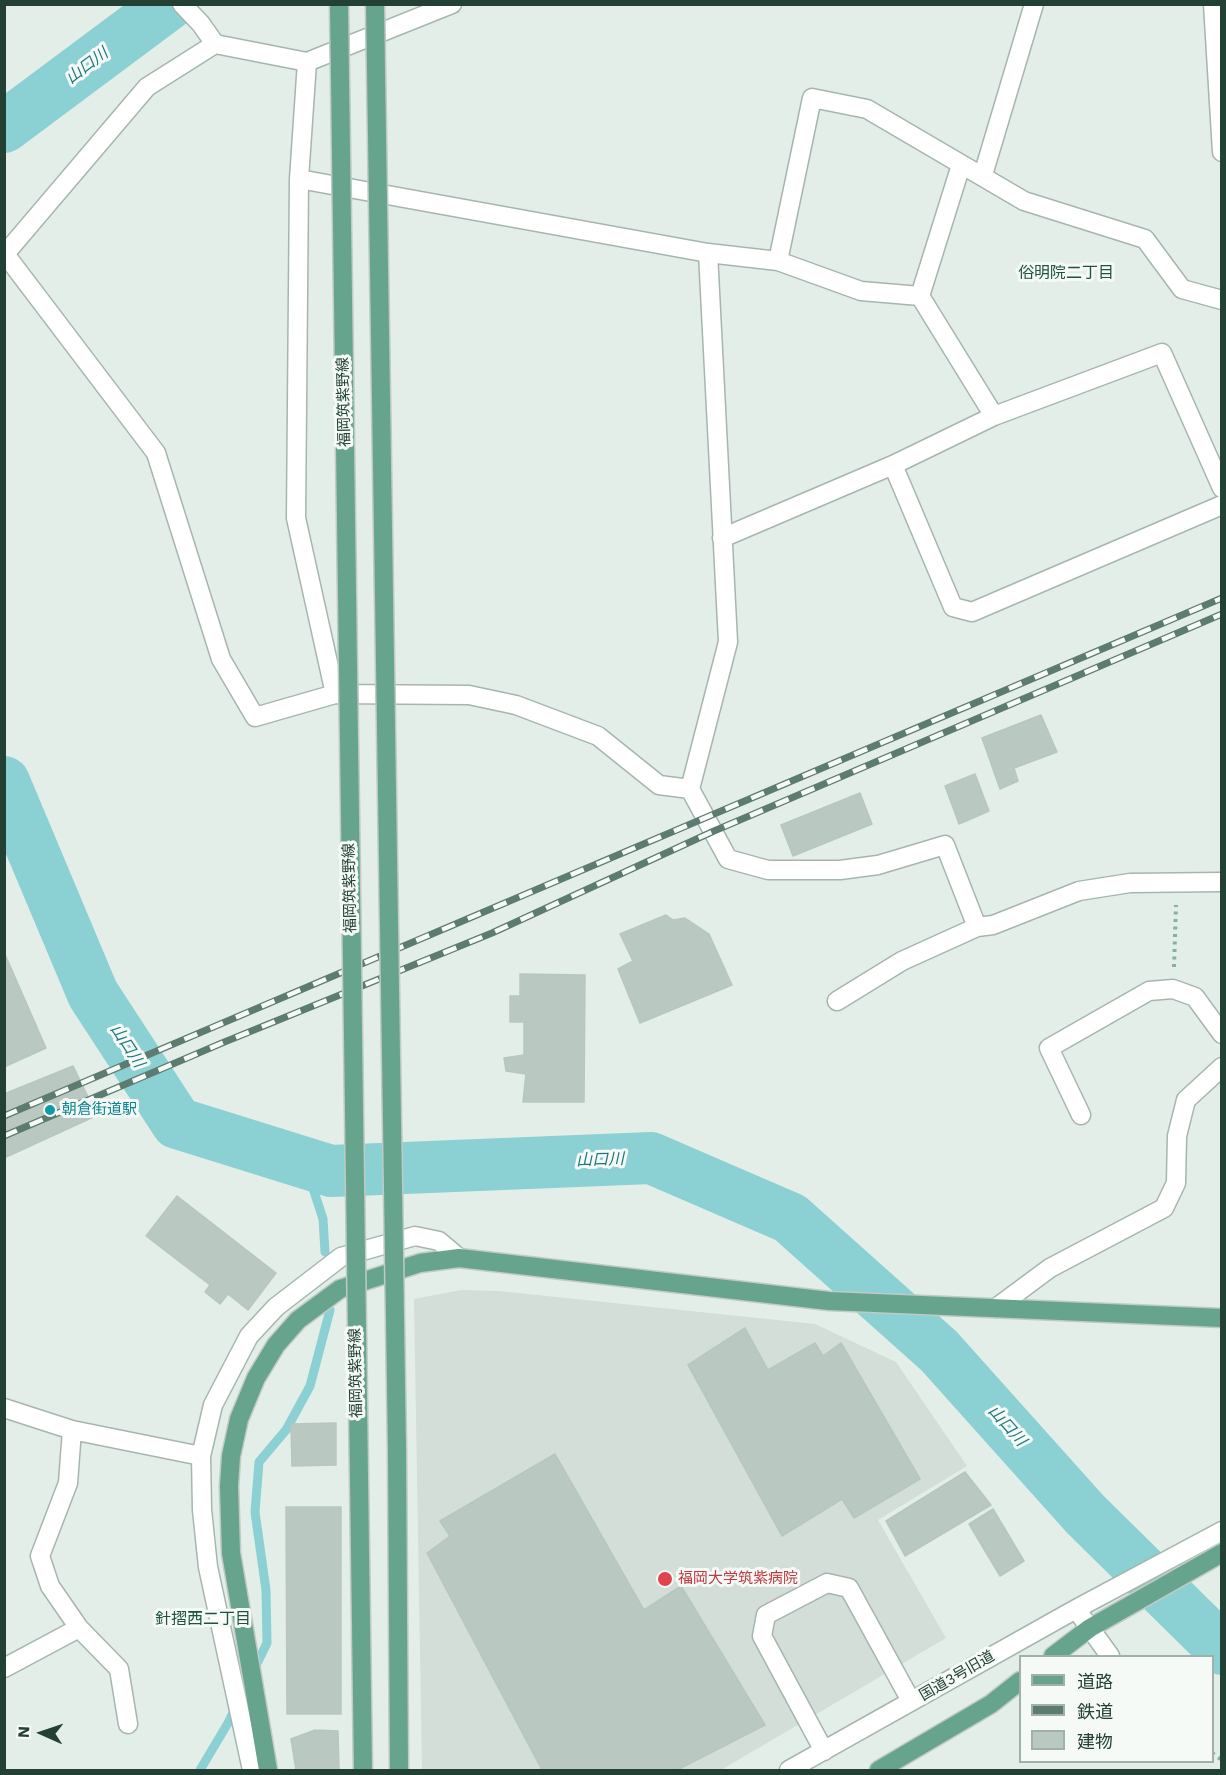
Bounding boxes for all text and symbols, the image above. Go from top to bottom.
water label: 山口川 [62,44,112,88]
district label: 俗明院二丁目 [1018,263,1114,283]
street label: 福岡筑紫野線 [334,357,354,447]
street label: 福岡筑紫野線 [340,843,360,933]
water label: 山口川 [106,1021,148,1071]
place label: 朝倉街道駅 [62,1101,137,1119]
marker: 朝倉街道駅 [43,1103,57,1117]
water label: 山口川 [576,1150,624,1170]
street label: 福岡筑紫野線 [346,1328,366,1418]
water label: 山口川 [984,1402,1030,1450]
marker: 福岡大学筑紫病院 [656,1570,674,1588]
place label: 福岡大学筑紫病院 [678,1570,798,1588]
district label: 針摺西二丁目 [155,1609,251,1629]
street label: 国道3号旧道 [916,1647,998,1705]
legend [1019,1655,1214,1763]
text: 道路 [1077,1671,1113,1692]
text: 鉄道 [1077,1701,1113,1722]
north arrow [12,1703,72,1763]
text: N [14,1726,33,1738]
text: 建物 [1077,1731,1113,1752]

